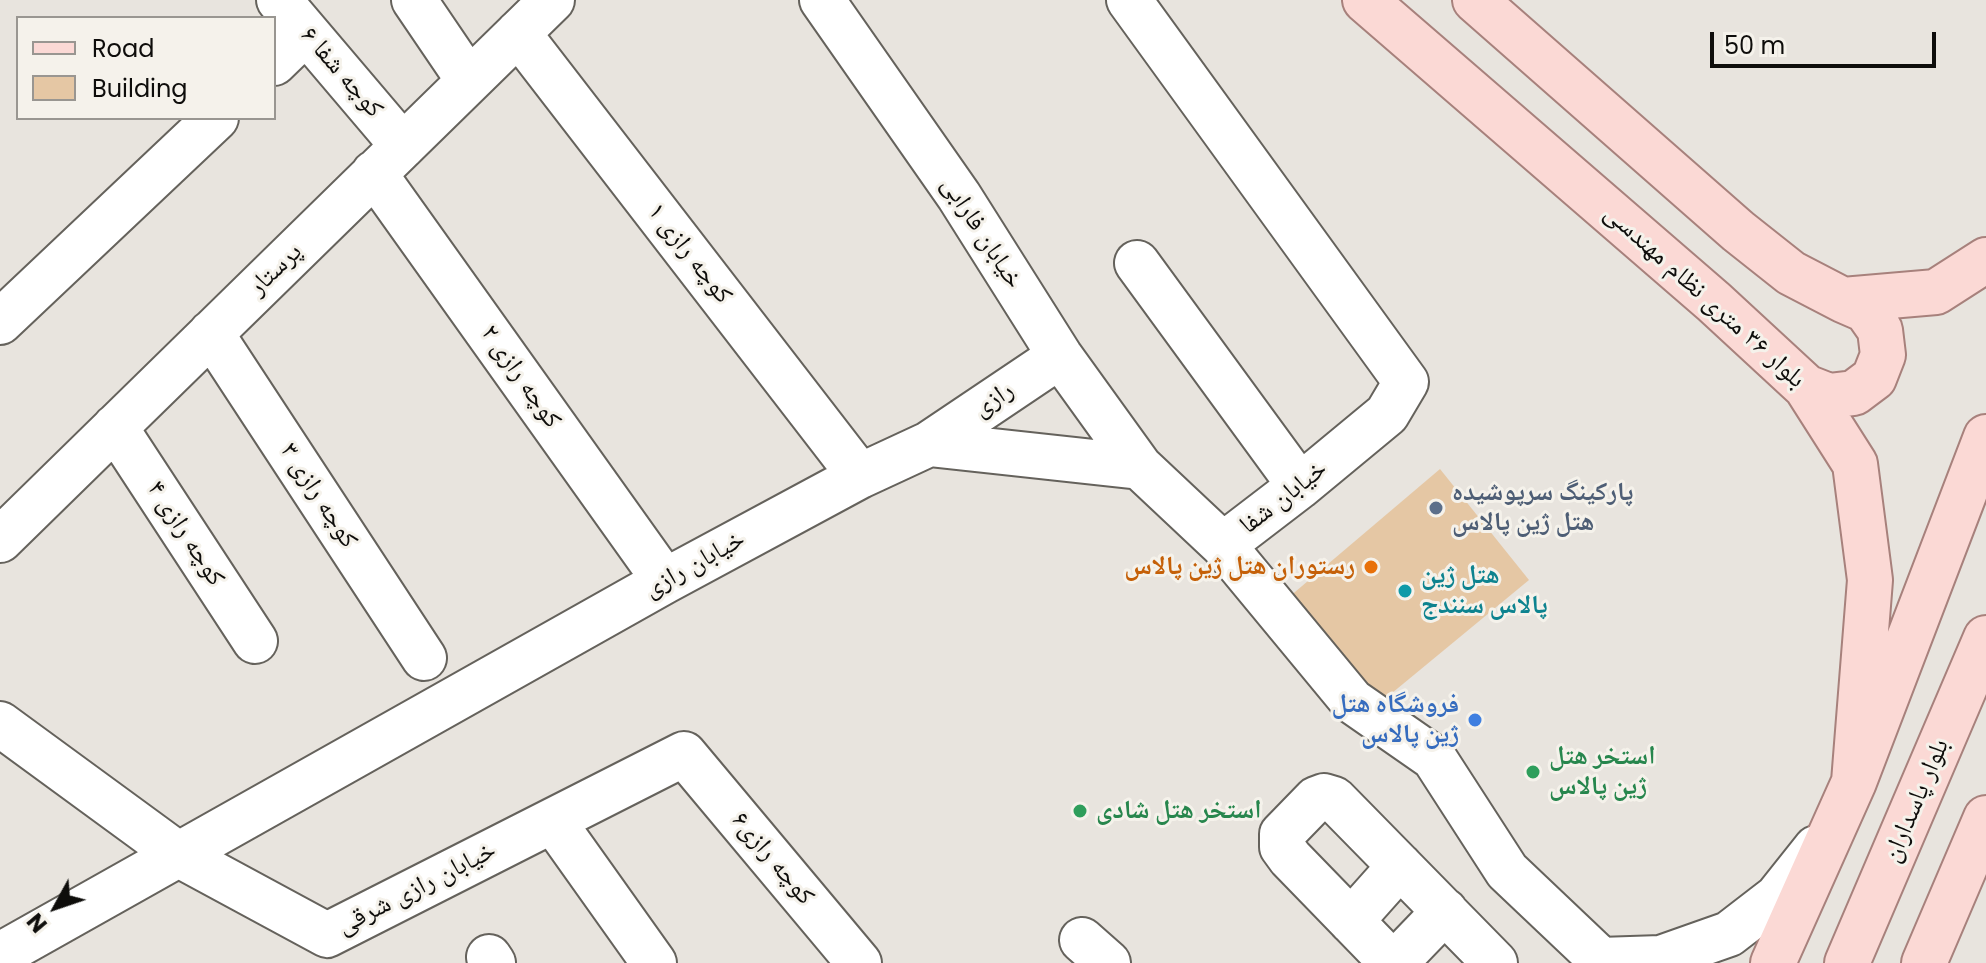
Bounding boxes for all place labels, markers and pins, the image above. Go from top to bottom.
place label: پارکینگ سرپوشیده هتل ژین پالاس [1452,477,1633,538]
marker: پارکینگ سرپوشیده هتل ژین پالاس [1427,499,1445,517]
place label: رستوران هتل ژین پالاس [1124,551,1355,583]
marker: رستوران هتل ژین پالاس [1362,558,1380,576]
place label: هتل ژین پالاس سنندج [1421,560,1548,622]
marker: هتل ژین پالاس سنندج [1396,582,1414,600]
place label: فروشگاه هتل ژین پالاس [1331,689,1459,750]
marker: فروشگاه هتل ژین پالاس [1466,711,1484,729]
place label: استخر هتل ژین پالاس [1549,741,1656,802]
marker: استخر هتل ژین پالاس [1524,763,1542,781]
place label: استخر هتل شادی [1096,795,1262,827]
marker: استخر هتل شادی [1071,802,1089,820]

